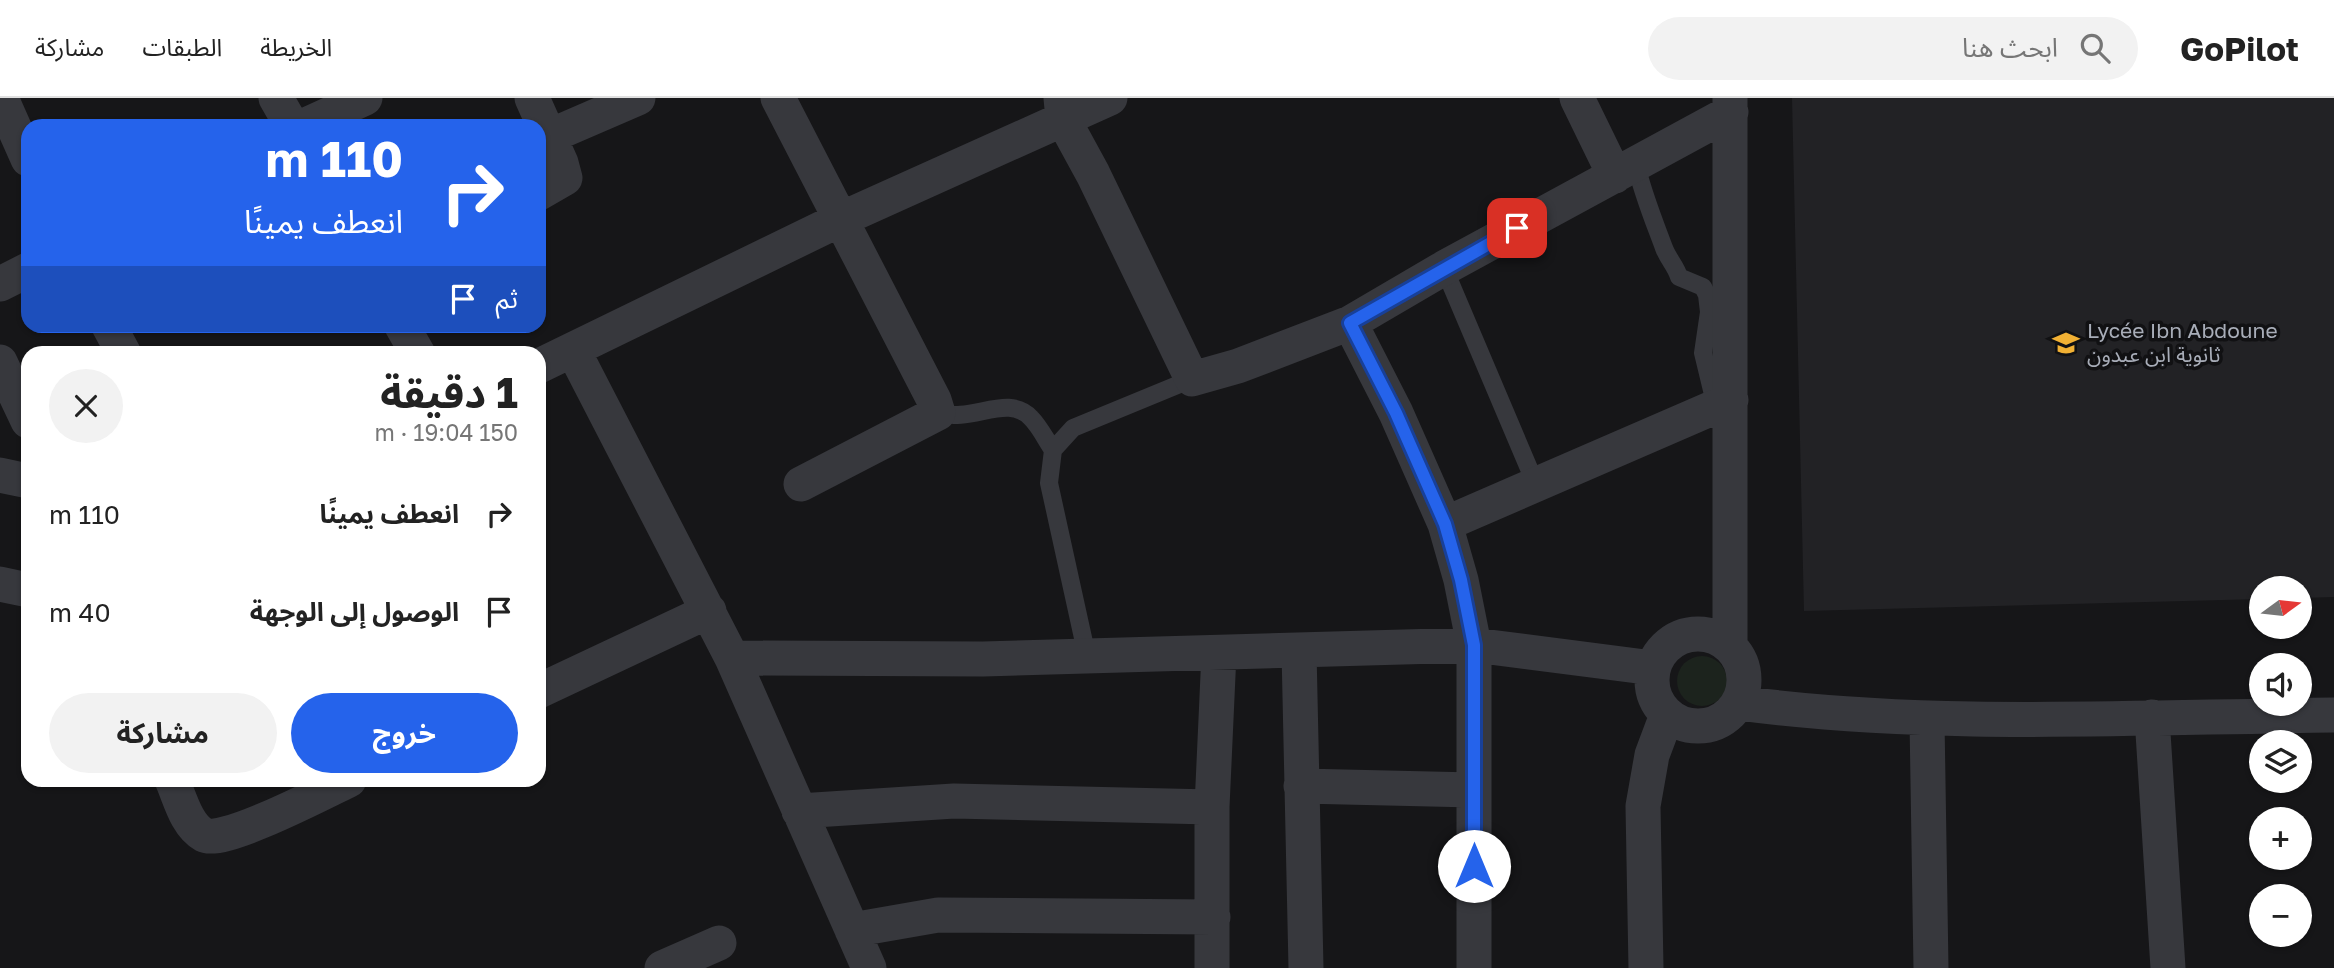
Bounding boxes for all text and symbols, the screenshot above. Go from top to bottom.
search box [1648,17,2138,80]
icon: search [2076,29,2114,67]
text: GoPilot [2180,29,2299,68]
text: مشاركة [35,32,104,61]
text: الطبقات [142,32,222,61]
text: الخريطة [260,32,332,61]
text: ابحث هنا [1962,32,2058,63]
text: 110 m [266,129,403,188]
icon: right [427,147,518,238]
pin [1487,198,1547,258]
text: انعطف يمينًا [244,202,403,240]
icon: arrive [1498,209,1536,247]
icon: arrive [444,280,482,318]
text: ثم [496,283,518,314]
place label: Lycée Ibn Abdoune ثانوية ابن عبدون [2087,317,2278,367]
school or university icon: Lycée Ibn Abdoune ثانوية ابن عبدون [2051,328,2081,358]
text: 1 دقيقة [380,367,518,417]
button: close [49,369,123,443]
text: 150 m · 19:04 [374,418,518,446]
icon: right [480,495,518,533]
text: انعطف يمينًا [320,498,459,529]
text: 110 m [49,499,120,530]
north arrow [2249,576,2312,639]
map controls [2249,576,2312,947]
icon: arrive [480,593,518,631]
text: الوصول إلى الوجهة [250,596,459,627]
text: 40 m [49,597,111,628]
button: sound [2249,653,2312,716]
button: مشاركة [49,693,277,773]
button: خروج [291,693,518,773]
button: layers [2249,730,2312,793]
button: + [2249,807,2312,870]
position arrow [1437,829,1511,903]
button: − [2249,884,2312,947]

